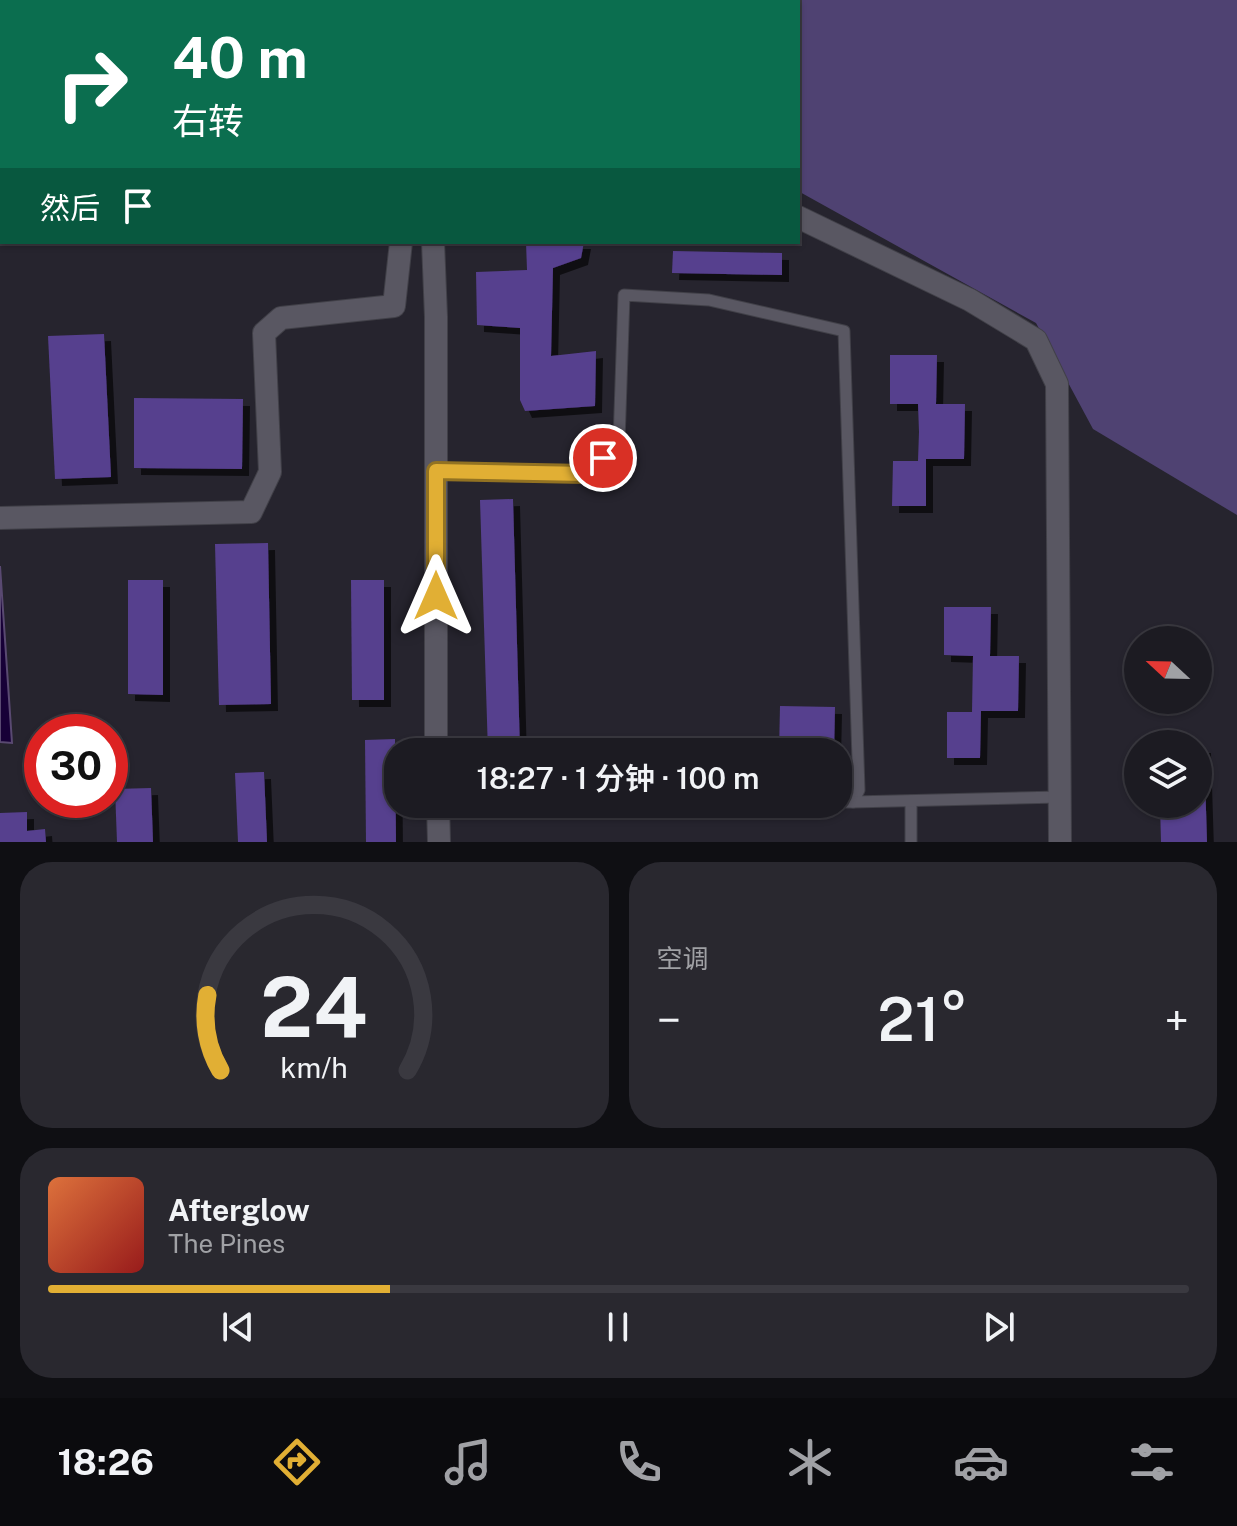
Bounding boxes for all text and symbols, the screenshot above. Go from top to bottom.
text: 40 m [172,25,308,91]
icon: right [40,32,144,136]
text: 右转 [172,100,244,142]
icon: arrive [116,184,160,228]
text: 然后 [40,190,100,226]
pin [569,424,637,492]
icon: arrive [581,436,625,480]
position arrow [394,554,478,638]
north arrow [1124,626,1212,714]
map controls [1124,626,1212,818]
speed limit sign: 30 [24,714,128,818]
button: layers [1124,730,1212,818]
text: 18:27 · 1 分钟 · 100 m [476,760,760,796]
text: 空调 [657,943,709,974]
text: 24 [261,958,368,1056]
text: 21° [878,984,968,1055]
text: − [657,994,681,1046]
text: + [1165,994,1189,1046]
text: km/h [281,1051,348,1084]
text: Afterglow [168,1192,310,1228]
text: The Pines [168,1228,285,1259]
icon: previous [216,1305,260,1349]
icon: pause [596,1305,640,1349]
icon: next [977,1305,1021,1349]
icon: directions [269,1434,325,1490]
icon: music [440,1434,496,1490]
icon: phone [611,1434,667,1490]
icon: climate [782,1434,838,1490]
icon: car [953,1434,1009,1490]
icon: filters [1124,1434,1180,1490]
text: 18:26 [57,1441,154,1483]

